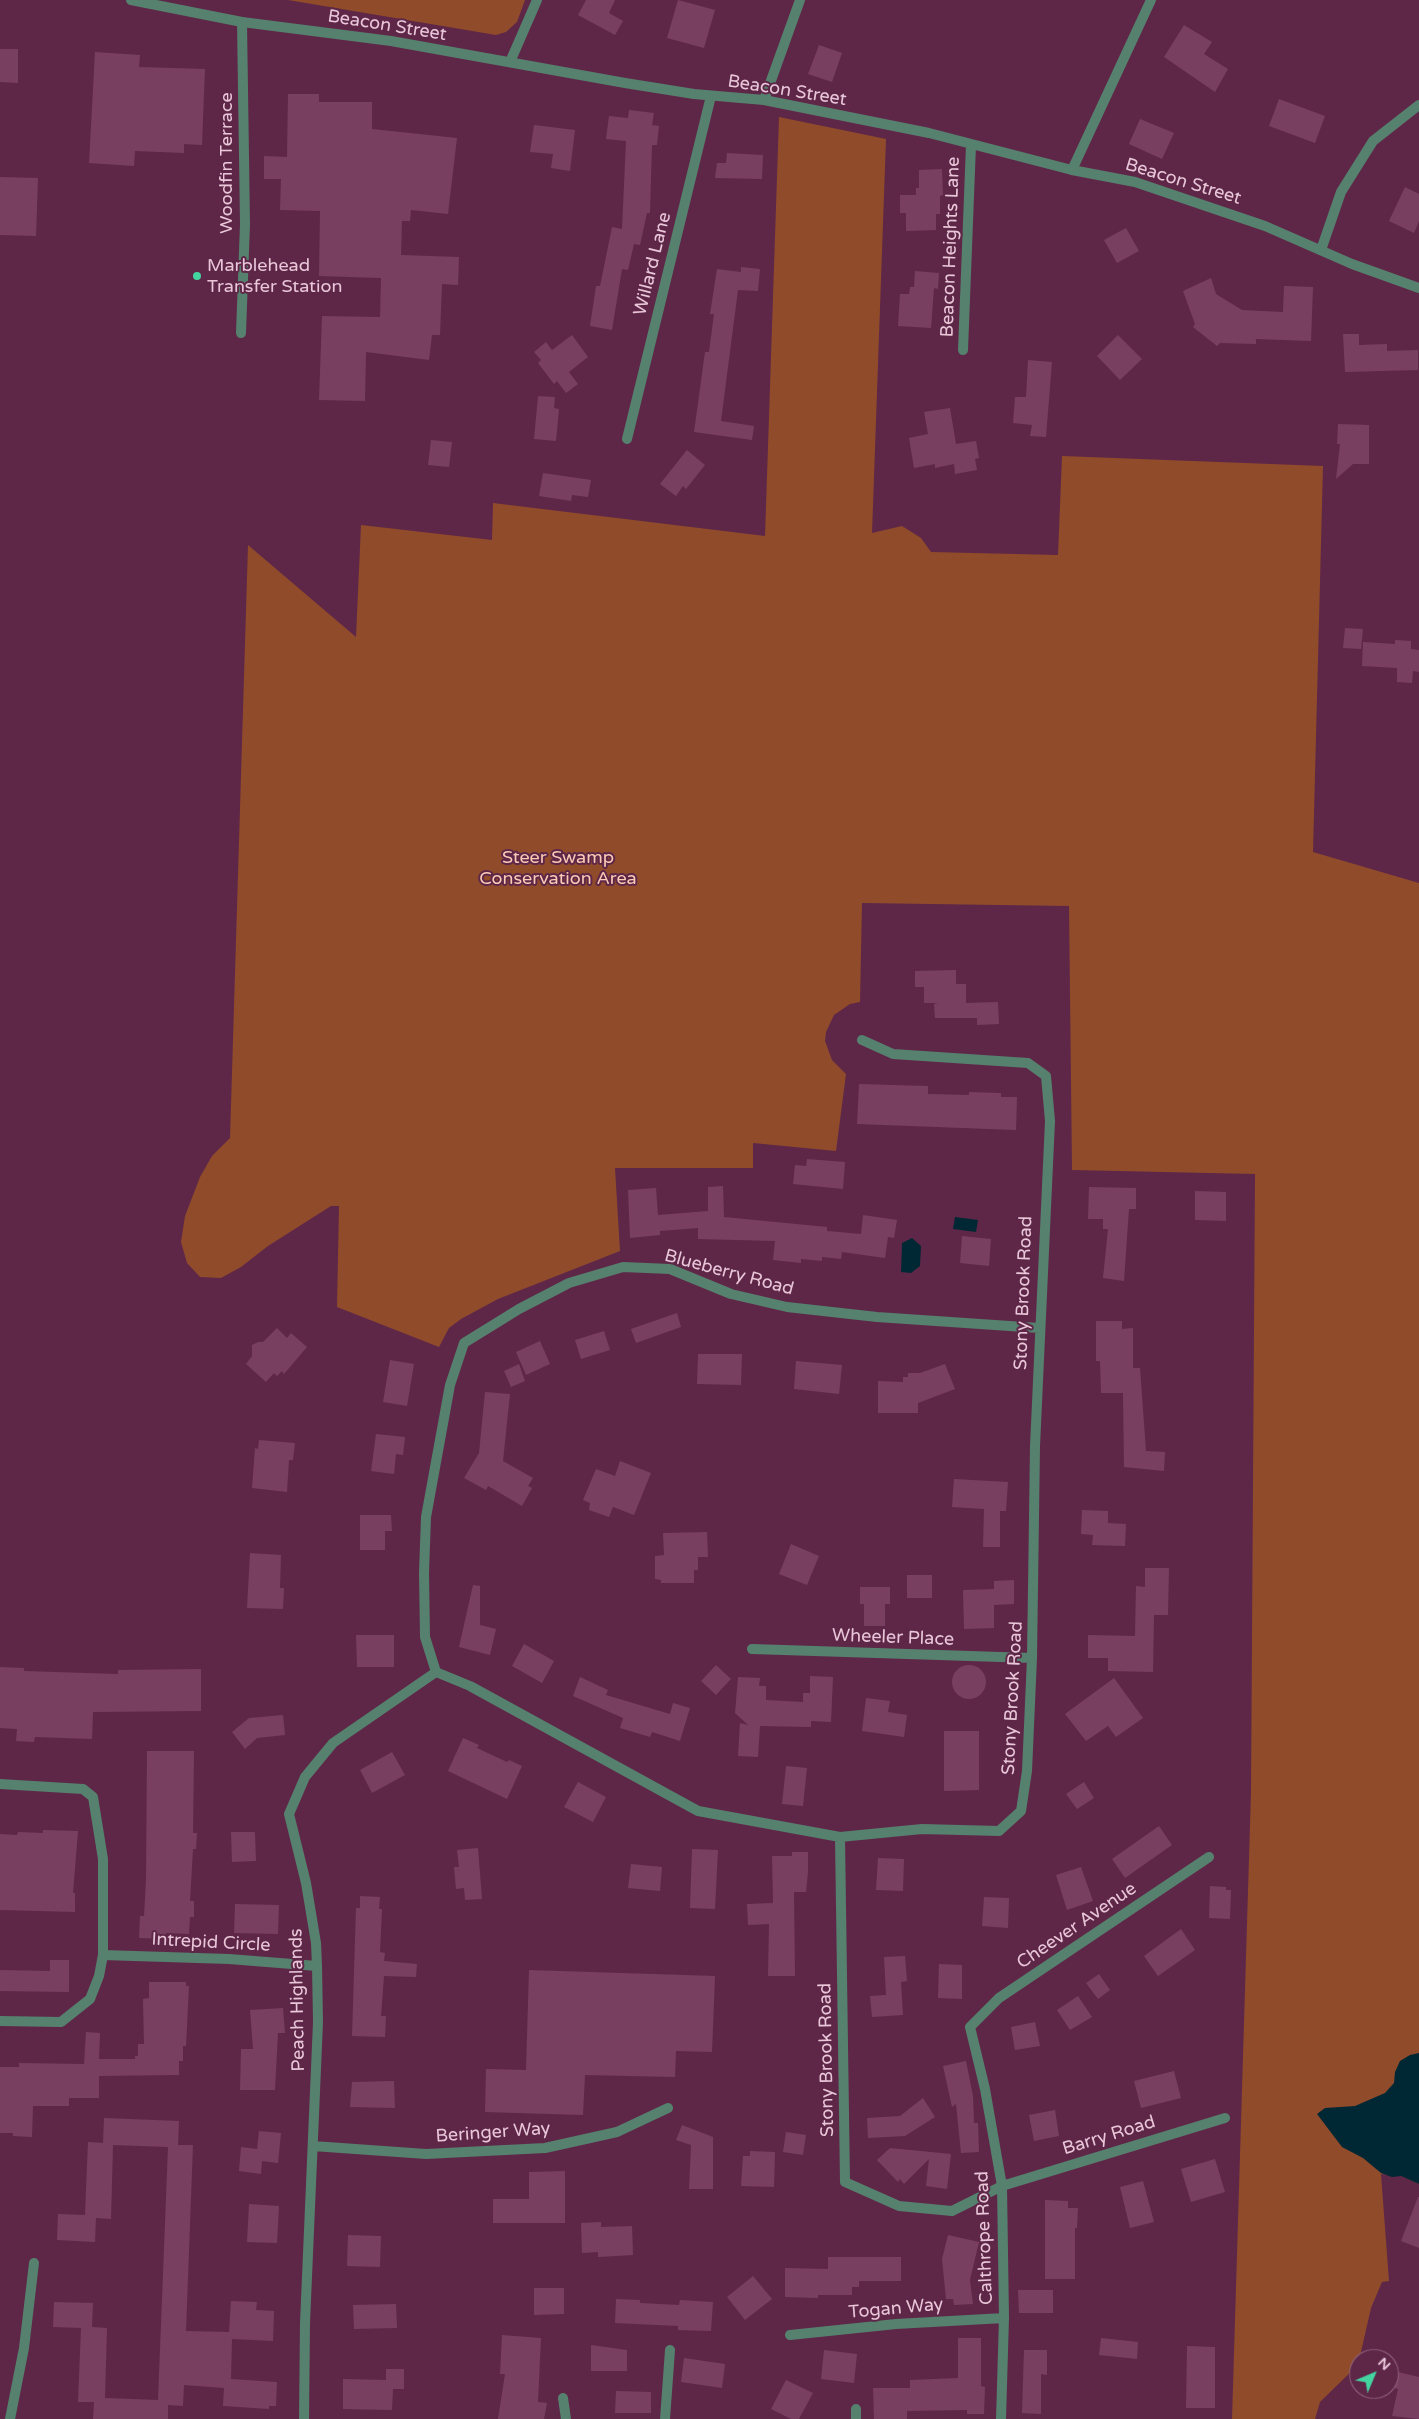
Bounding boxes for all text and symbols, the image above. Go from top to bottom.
street label: Beacon Street [326,6,448,46]
street label: Beacon Street [726,71,848,111]
street label: Woodfin Terrace [216,92,238,234]
street label: Beacon Street [1122,154,1244,210]
street label: Beacon Heights Lane [937,156,965,338]
street label: Willard Lane [630,210,676,318]
place label: Marblehead Transfer Station [207,255,342,298]
marker: Marblehead Transfer Station [191,270,203,282]
park label: Steer Swamp Conservation Area [479,847,637,890]
street label: Stony Brook Road [1011,1216,1037,1370]
street label: Blueberry Road [662,1245,796,1301]
street label: Stony Brook Road [998,1620,1028,1776]
street label: Wheeler Place [832,1625,954,1651]
street label: Cheever Avenue [1013,1878,1141,1974]
street label: Peach Highlands [286,1928,310,2072]
street label: Intrepid Circle [151,1929,271,1957]
street label: Stony Brook Road [815,1983,839,2137]
street label: Barry Road [1060,2112,1158,2160]
street label: Beringer Way [435,2118,551,2148]
street label: Calthrope Road [972,2171,998,2305]
street label: Togan Way [848,2294,944,2324]
north arrow [1349,2349,1399,2399]
text: N [1374,2354,1394,2374]

